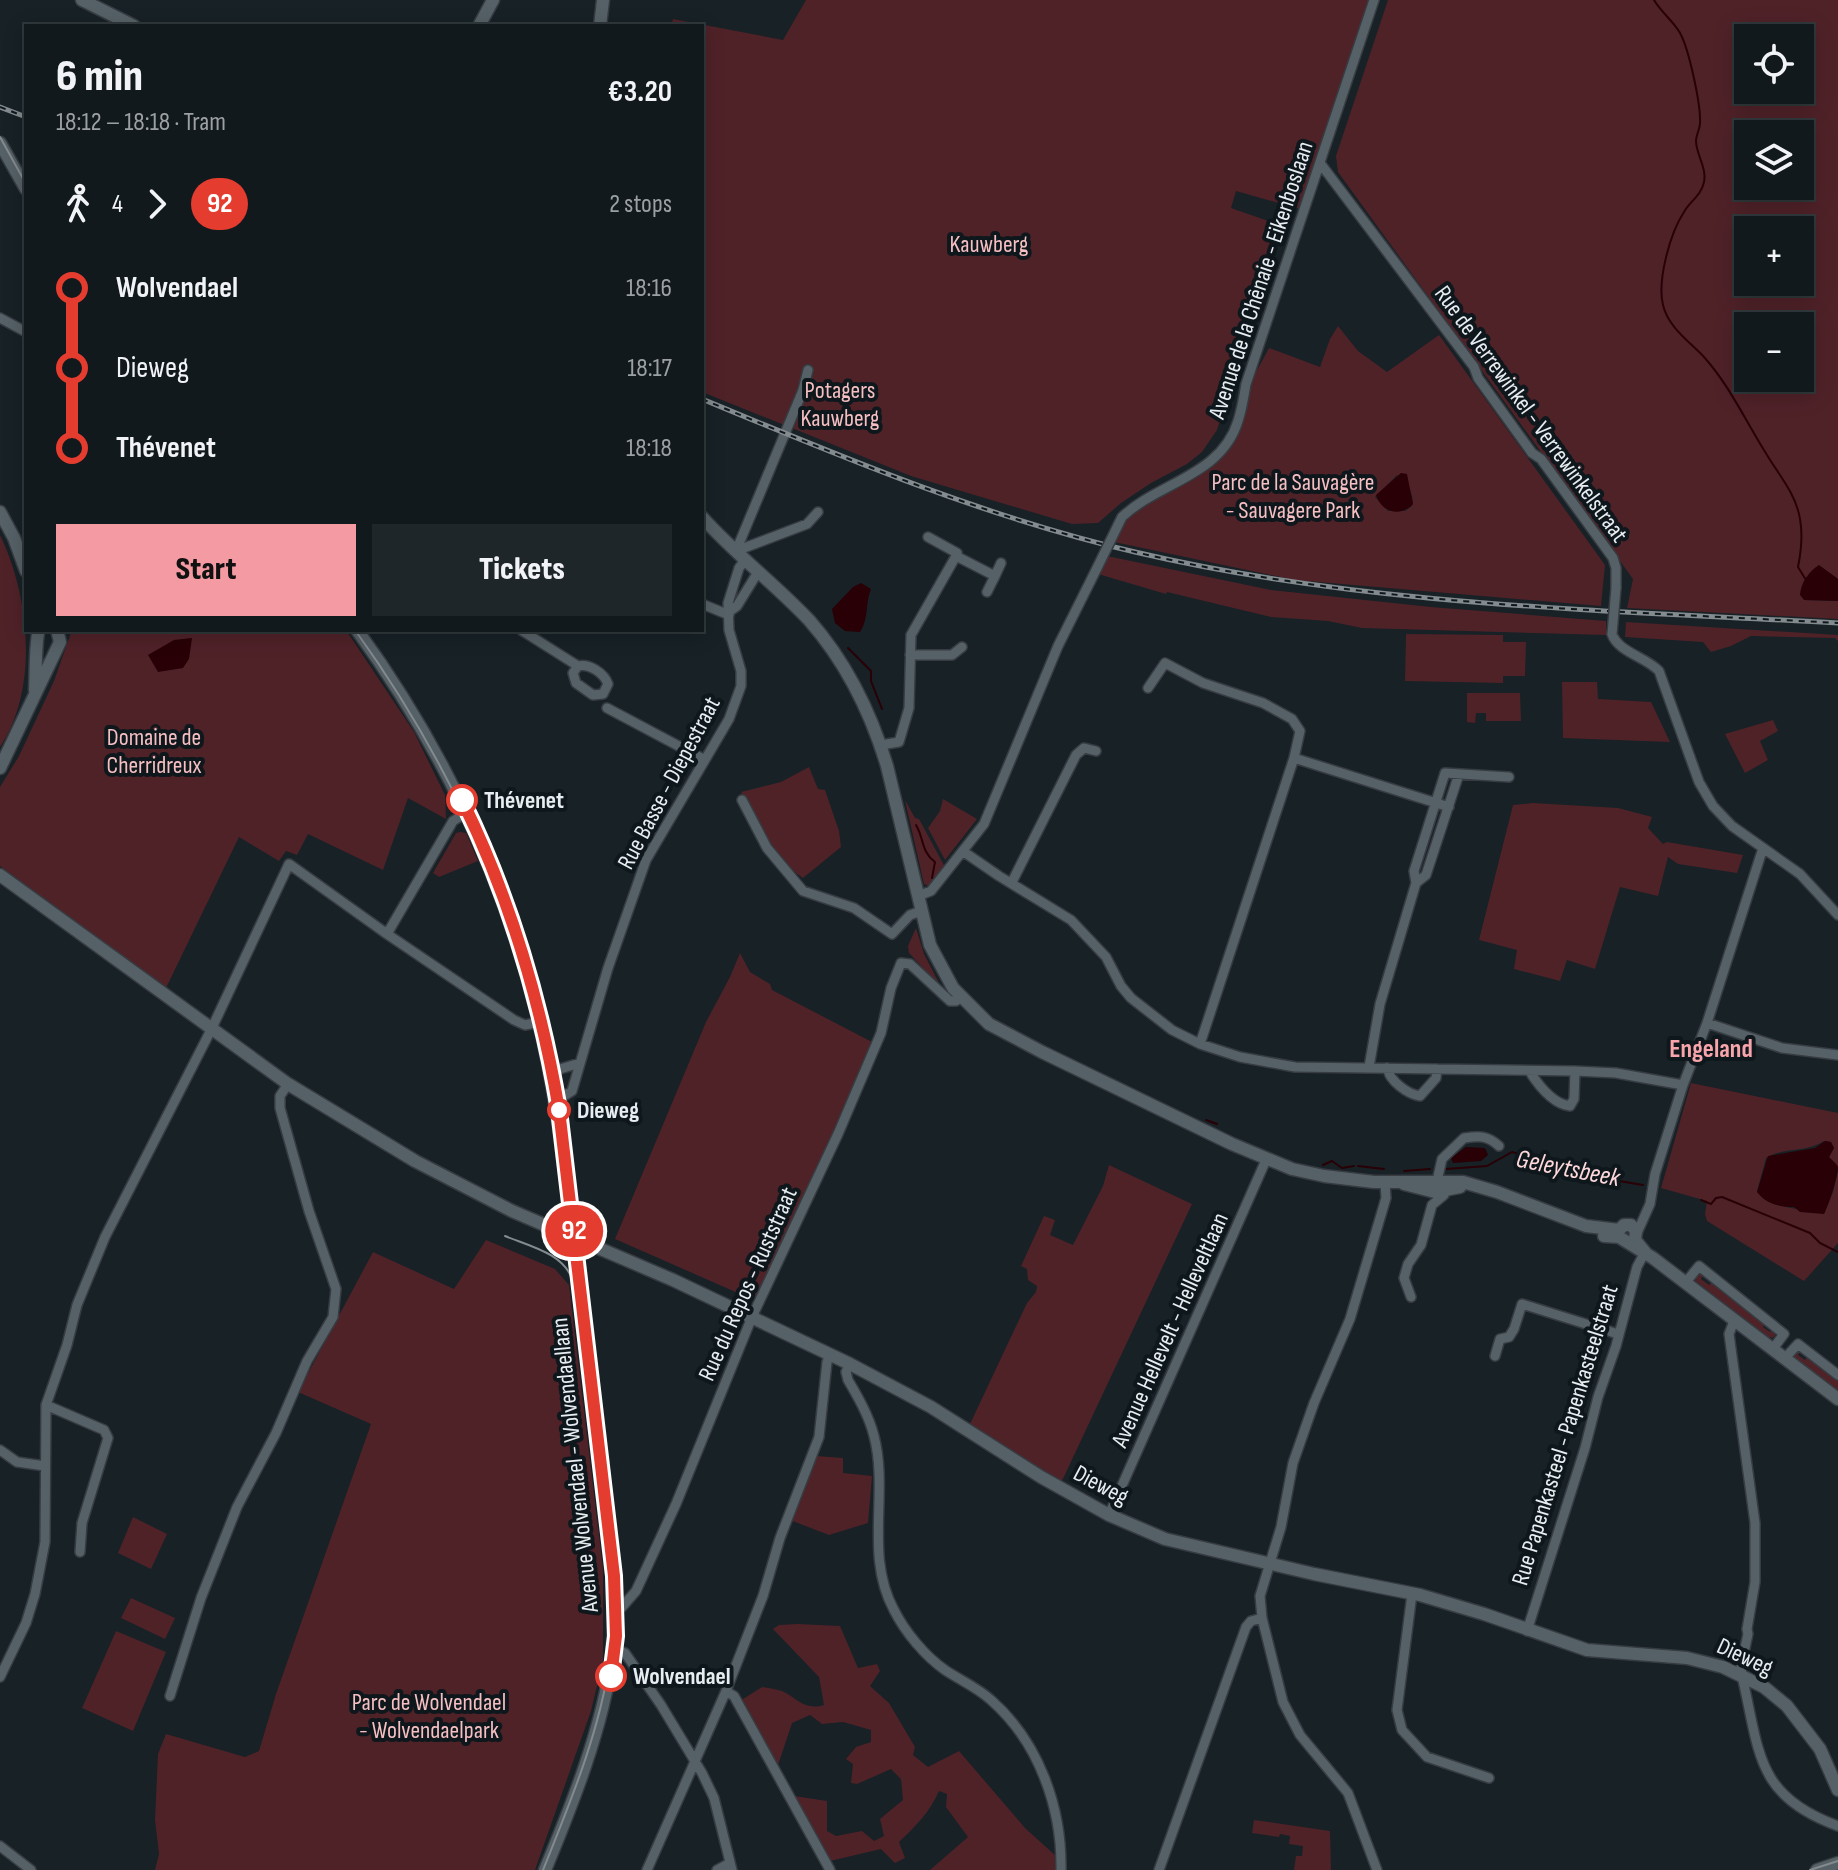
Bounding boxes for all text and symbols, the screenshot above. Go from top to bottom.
map controls [1734,24,1814,392]
button: locate [1734,24,1814,104]
text: 6 min [56,50,143,103]
text: €3.20 [608,74,672,110]
text: 18:12 – 18:18 · Tram [56,107,226,138]
button: layers [1734,120,1814,200]
street label: Avenue de la Chênaie - Eikenboslaan [1202,138,1320,423]
icon: walk [56,182,100,226]
icon: forward [135,182,179,226]
text: 92 [207,187,232,220]
text: 4 [112,189,123,220]
text: 2 stops [609,189,672,220]
button: + [1734,216,1814,296]
park label: Kauwberg [950,230,1028,259]
text: Wolvendael [116,270,238,306]
text: 18:16 [626,273,672,304]
street label: Rue de Verrewinkel - Verrewinkelstraat [1428,280,1634,548]
button: − [1734,312,1814,392]
text: Dieweg [116,350,189,386]
text: 18:17 [627,353,672,384]
park label: Potagers Kauwberg [801,376,879,433]
text: Thévenet [116,430,216,466]
text: 18:18 [626,433,672,464]
park label: Parc de la Sauvagère - Sauvagere Park [1212,468,1374,525]
button: Start [56,524,356,616]
button: Tickets [372,524,672,616]
street label: Rue Basse - Diepestraat [611,692,727,874]
park label: Domaine de Cherridreux [107,723,202,780]
marker: Thévenet [447,785,477,815]
place label: Thévenet [484,786,564,815]
district label: Engeland [1669,1034,1753,1065]
place label: Dieweg [577,1096,639,1125]
marker: Dieweg [548,1099,570,1121]
water label: Geleytsbeek [1514,1144,1624,1194]
street label: Rue du Repos - Ruststraat [692,1183,804,1385]
line badge: 92 [538,1205,610,1257]
street label: Avenue Hellevelt - Helleveltlaan [1105,1208,1235,1453]
text: 92 [561,1214,587,1247]
street label: Rue Papenkasteel - Papenkasteelstraat [1505,1281,1625,1589]
street label: Avenue Wolvendael - Wolvendaellaan [545,1316,605,1615]
street label: Dieweg [1068,1458,1134,1512]
street label: Dieweg [1712,1632,1778,1682]
marker: Wolvendael [596,1661,626,1691]
place label: Wolvendael [633,1662,731,1691]
park label: Parc de Wolvendael - Wolvendaelpark [352,1688,506,1745]

